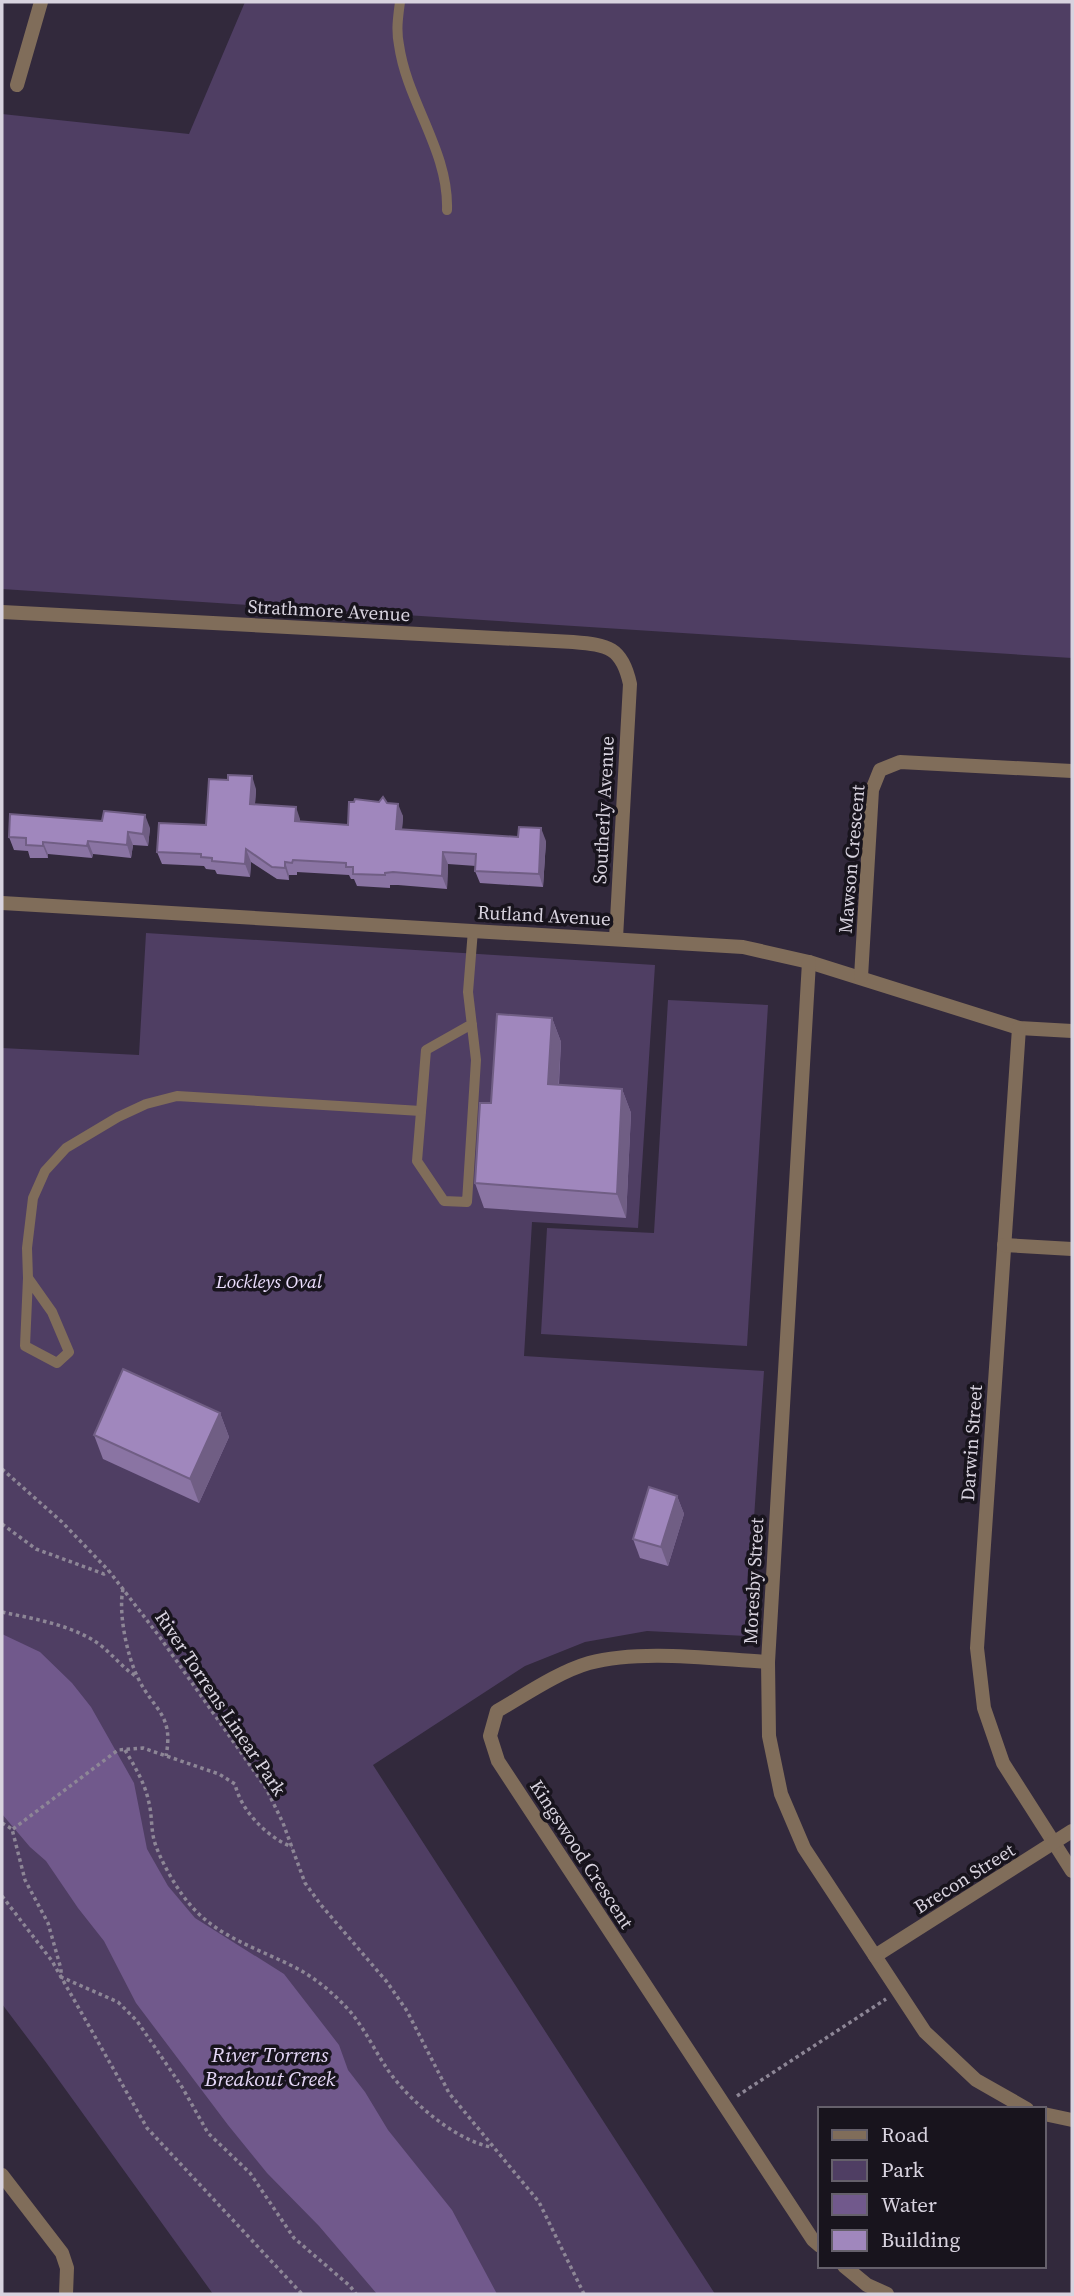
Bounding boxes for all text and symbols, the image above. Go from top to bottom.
street label: Strathmore Avenue [247,593,411,627]
street label: Southerly Avenue [586,735,620,885]
street label: Mawson Crescent [832,783,871,935]
street label: Rutland Avenue [477,899,611,931]
park label: Lockleys Oval [215,1268,323,1294]
street label: Darwin Street [954,1383,988,1502]
street label: Moresby Street [737,1516,769,1645]
street label: River Torrens Linear Park [149,1605,293,1801]
street label: Kingswood Crescent [524,1775,640,1934]
street label: Brecon Street [909,1836,1020,1919]
water label: River Torrens Breakout Creek [204,2040,335,2093]
legend [818,2107,1046,2268]
text: Road [881,2120,929,2149]
text: Park [881,2155,925,2184]
text: Water [881,2190,937,2219]
text: Building [881,2225,960,2254]

